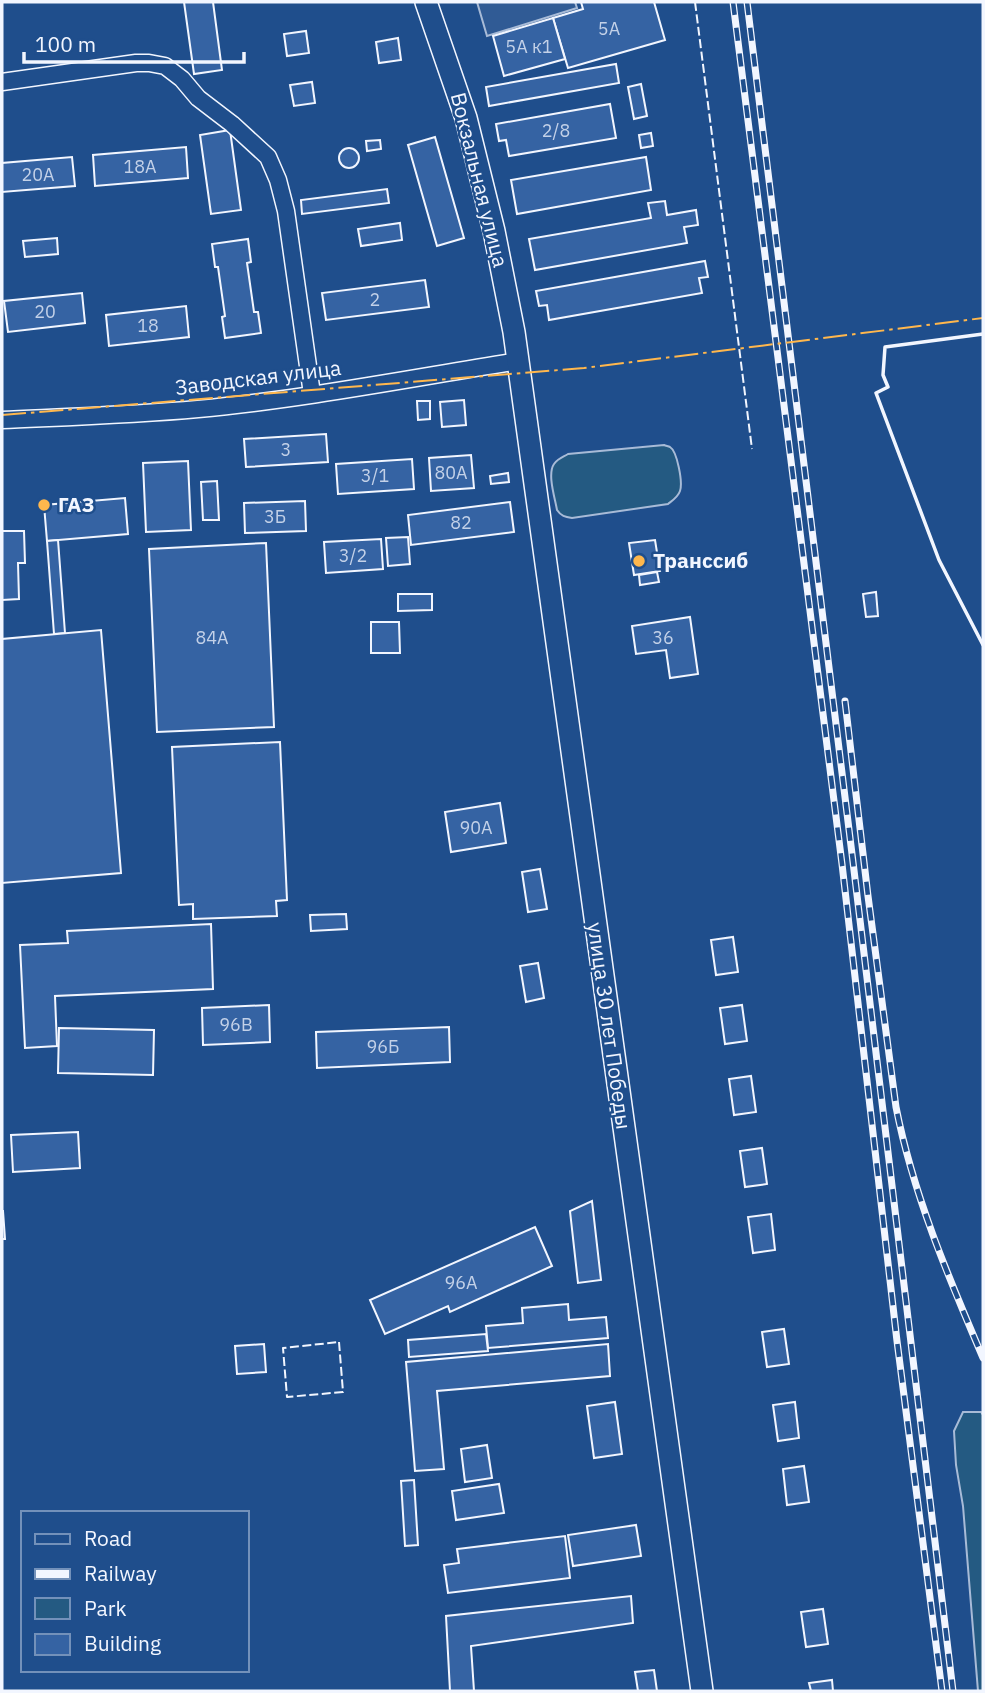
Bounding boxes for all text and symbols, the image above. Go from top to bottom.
house number: 5А [598,17,621,40]
scale bar [24,21,245,65]
text: 100 m [35,30,96,58]
house number: 5А к1 [505,35,553,58]
street label: Вокзальная улица [445,89,515,270]
house number: 2/8 [542,119,570,142]
house number: 18А [123,155,157,178]
house number: 20А [21,163,55,186]
house number: 2 [370,288,380,311]
house number: 20 [34,300,56,323]
house number: 18 [137,314,159,337]
street label: Заводская улица [173,353,343,401]
house number: 3 [281,438,291,461]
house number: 80А [434,461,468,484]
house number: 3/1 [361,464,389,487]
place label: ГАЗ [58,490,94,518]
marker: ГАЗ [36,497,52,513]
house number: 3Б [264,505,286,528]
house number: 82 [450,511,472,534]
house number: 3/2 [339,544,367,567]
place label: Транссиб [653,546,748,574]
marker: Транссиб [631,553,647,569]
house number: 84А [195,626,229,649]
house number: 36 [652,626,674,649]
house number: 90А [459,816,493,839]
street label: улица 30 лет Победы [582,921,638,1131]
house number: 96В [219,1013,253,1036]
house number: 96Б [366,1035,400,1058]
house number: 96А [444,1271,478,1294]
legend [21,1511,248,1672]
text: Road [84,1524,132,1552]
text: Railway [84,1559,157,1587]
text: Park [84,1594,127,1622]
text: Building [84,1629,161,1657]

